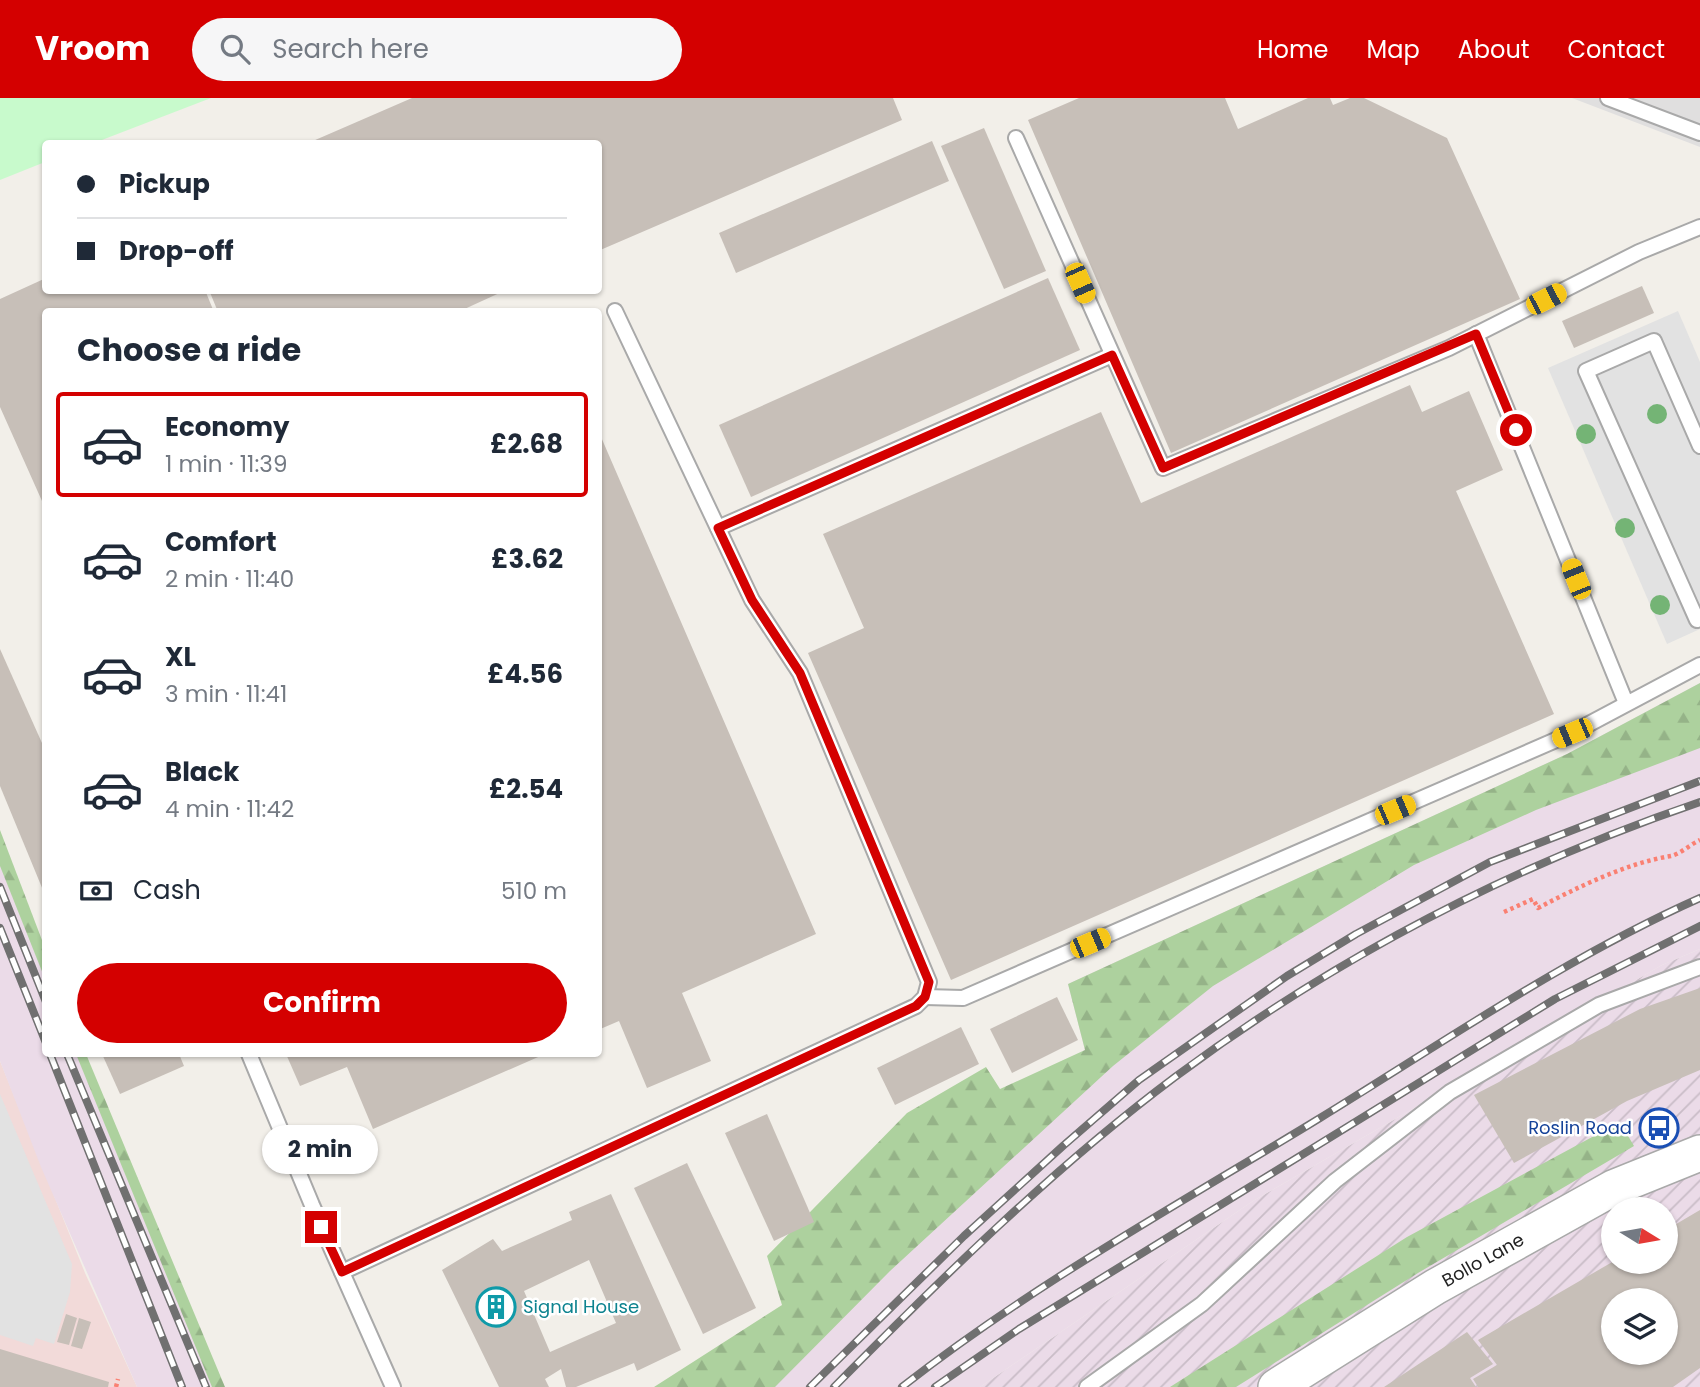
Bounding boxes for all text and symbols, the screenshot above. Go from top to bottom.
search box [192,18,682,81]
text: Vroom [35,25,150,72]
icon: search [216,30,254,68]
text: Search here [272,31,429,67]
text: Home [1257,33,1329,66]
text: Map [1367,33,1420,66]
text: About [1458,33,1529,66]
text: Contact [1567,33,1665,66]
text: Pickup [119,166,210,202]
text: Drop-off [119,233,234,269]
car [1062,260,1099,306]
car [1523,280,1570,318]
text: Choose a ride [77,327,301,372]
text: Economy [165,409,289,445]
icon: car [81,413,144,476]
route start [1500,414,1532,446]
text: £2.68 [490,426,563,462]
text: 1 min · 11:39 [165,448,287,480]
text: Comfort [165,524,277,560]
icon: car [81,528,144,591]
text: £3.62 [491,541,563,577]
car [1559,556,1594,602]
text: 2 min · 11:40 [165,563,294,595]
text: XL [165,639,196,675]
icon: car [81,643,144,706]
text: £4.56 [487,656,563,692]
text: 3 min · 11:41 [165,678,287,710]
car [1549,715,1596,751]
text: Black [165,754,239,790]
icon: car [81,758,144,821]
text: £2.54 [489,771,563,807]
car [1372,792,1419,828]
text: 4 min · 11:42 [165,793,294,825]
icon: cash [77,872,115,910]
text: Cash [133,872,201,908]
text: 510 m [501,875,567,907]
car [1067,925,1114,961]
button: Confirm [77,963,567,1043]
bus stop icon: Roslin Road [1638,1107,1680,1149]
place label: Roslin Road [1528,1115,1632,1140]
callout: 2 min [263,1126,379,1174]
text: 2 min [288,1133,352,1165]
north arrow [1601,1197,1678,1274]
map controls [1601,1197,1678,1365]
route end [305,1211,337,1243]
street label: Bollo Lane [1437,1227,1529,1293]
building icon: Signal House [475,1286,517,1328]
button: layers [1601,1288,1678,1365]
place label: Signal House [523,1294,639,1319]

